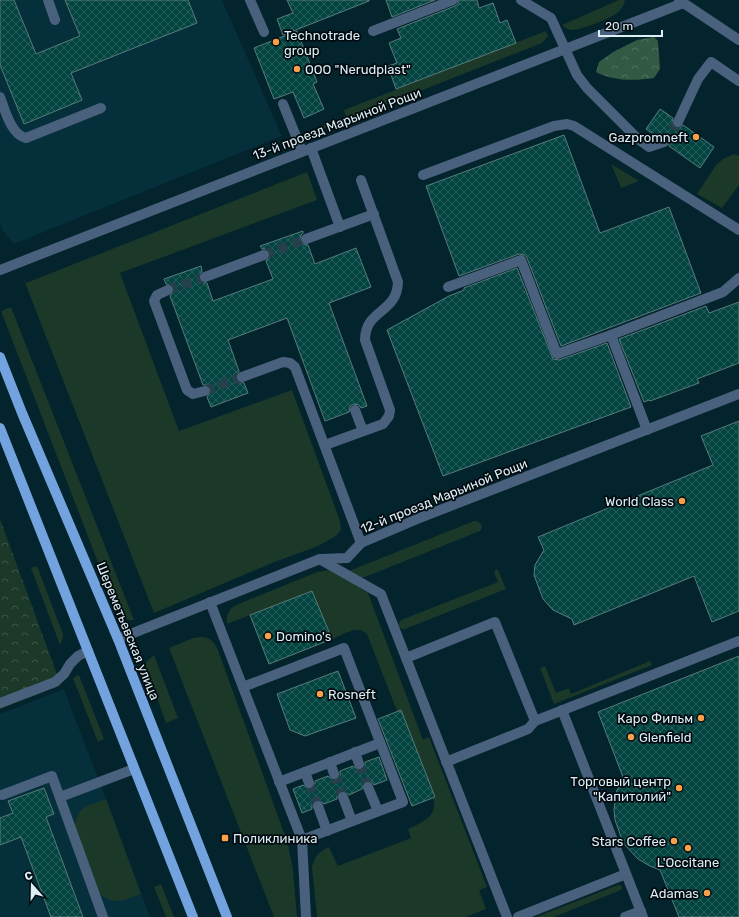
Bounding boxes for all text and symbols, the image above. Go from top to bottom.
scale bar [599,12,662,38]
text: 20 m [605,19,633,33]
place label: Technotrade group [284,28,360,59]
marker: Technotrade group [271,37,281,47]
place label: OOO "Nerudplast" [305,62,411,77]
marker: OOO "Nerudplast" [292,64,302,74]
street label: 13-й проезд Марьиной Рощи [251,85,423,163]
place label: Gazpromneft [609,130,688,145]
marker: Gazpromneft [691,132,701,142]
street label: 12-й проезд Марьиной Рощи [358,456,530,536]
place label: World Class [605,494,674,509]
marker: World Class [677,496,687,506]
street label: Шереметьевская улица [93,560,163,702]
place label: Domino's [276,629,332,644]
marker: Domino's [263,631,273,641]
place label: Rosneft [328,687,376,702]
marker: Rosneft [315,689,325,699]
place label: Каро Фильм [617,711,693,726]
marker: Каро Фильм [696,713,706,723]
place label: Glenfield [639,730,691,745]
marker: Glenfield [626,732,636,742]
place label: Торговый центр "Капитолий" [570,774,671,804]
marker: Торговый центр "Капитолий" [674,783,684,793]
place label: Поликлиника [233,831,317,846]
marker: Поликлиника [220,833,230,843]
place label: Stars Coffee [591,834,666,849]
marker: Stars Coffee [669,836,679,846]
marker: L'Occitane [683,843,693,853]
place label: L'Occitane [657,855,719,870]
north arrow [12,865,52,905]
text: С [23,869,35,884]
place label: Adamas [650,886,699,901]
marker: Adamas [702,888,712,898]

